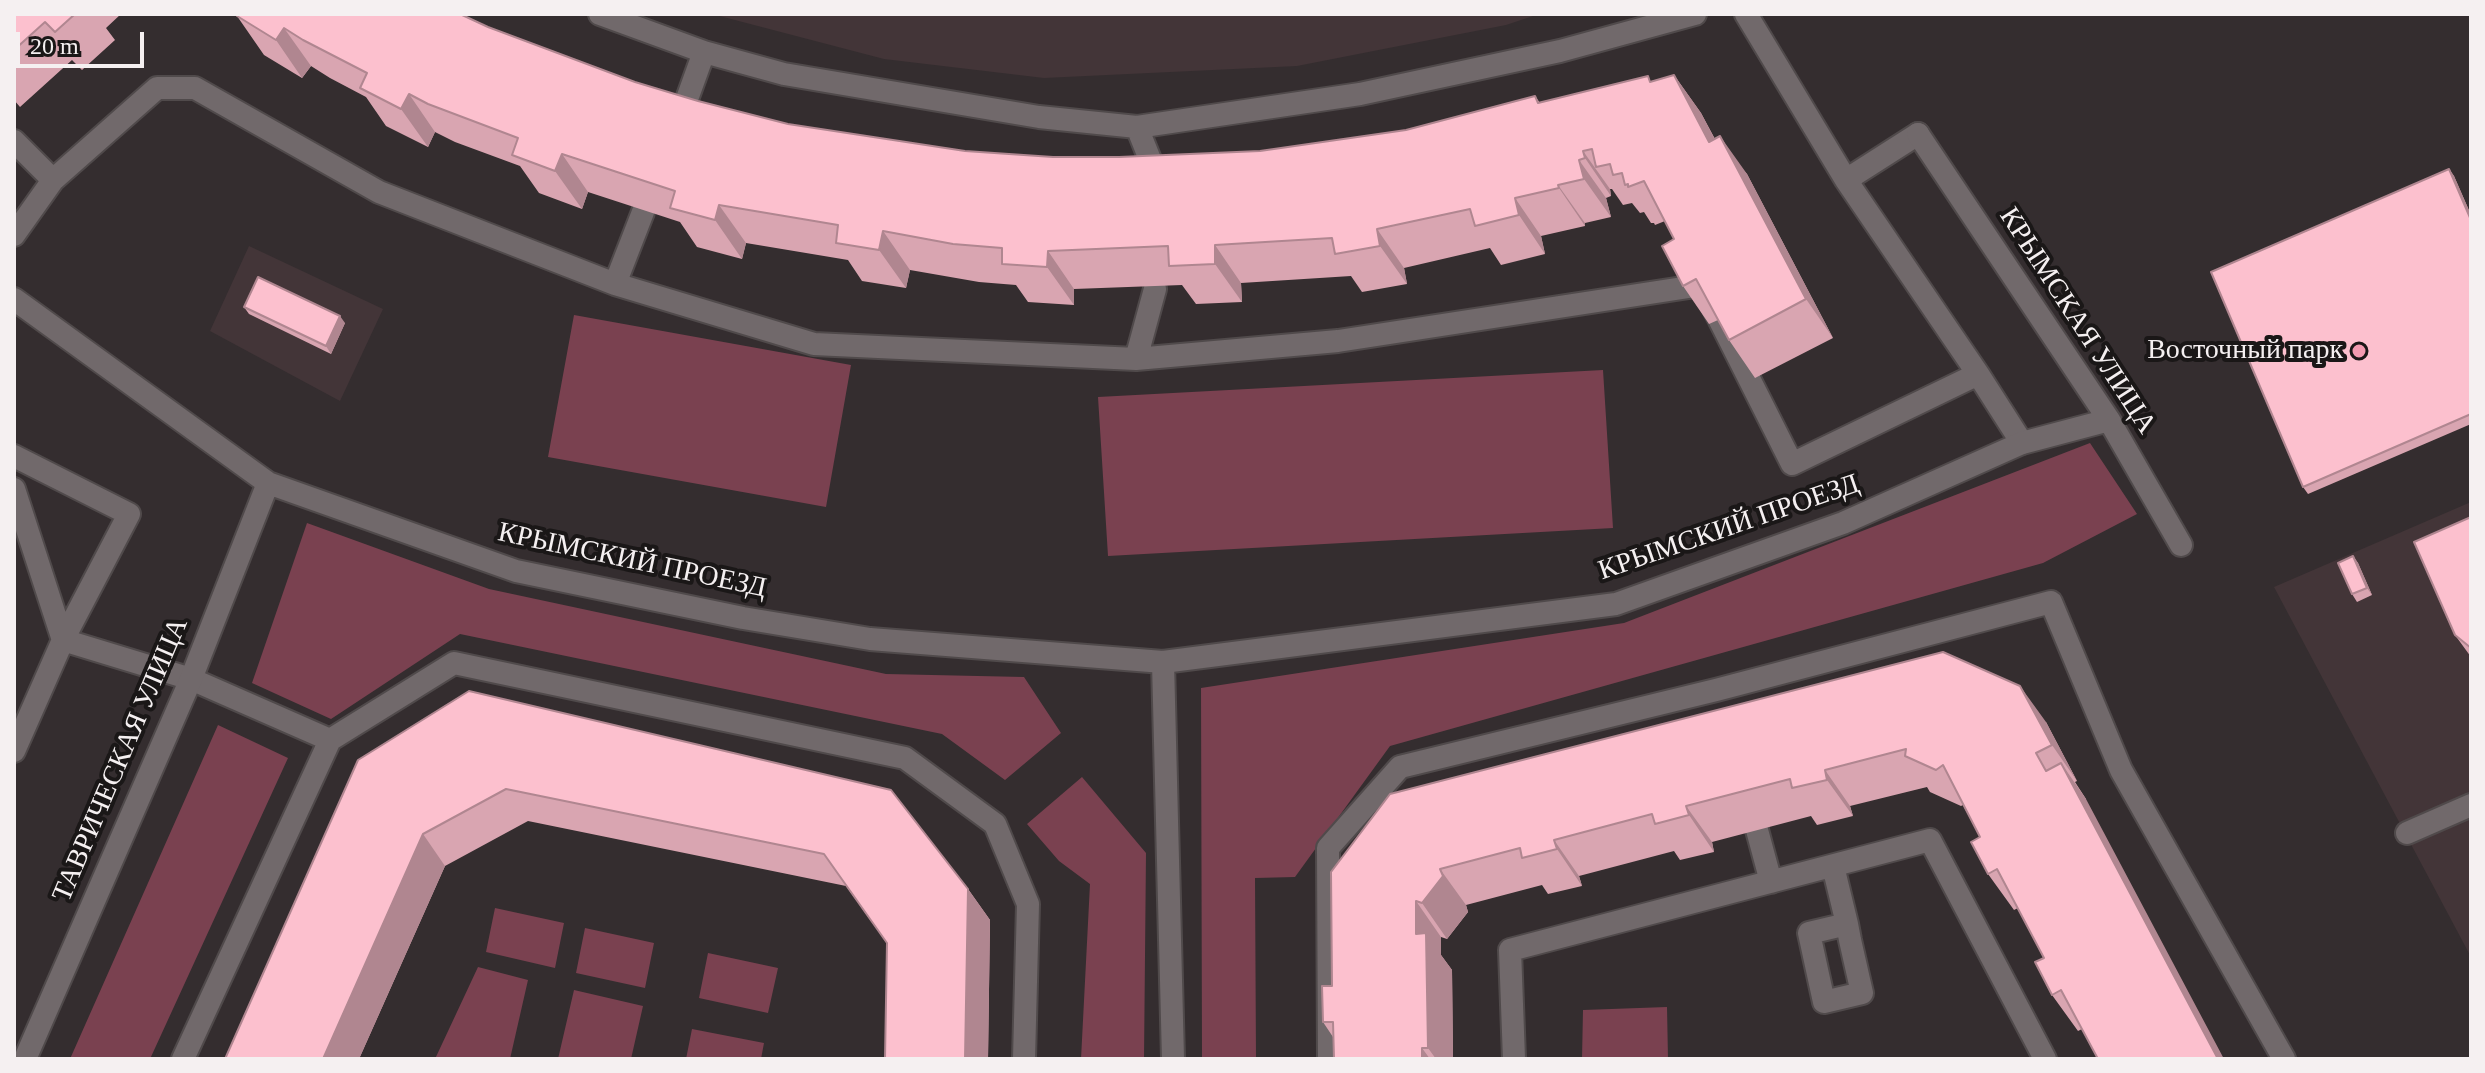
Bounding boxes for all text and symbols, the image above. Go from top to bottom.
scale bar [20,16,148,66]
text: 20 m [30,33,79,59]
street label: КРЫМСКАЯ УЛИЦА [1991,202,2163,440]
place label: Восточный парк [2147,334,2343,368]
marker: Восточный парк [2350,342,2368,360]
street label: КРЫМСКИЙ ПРОЕЗД [1594,468,1864,588]
street label: КРЫМСКИЙ ПРОЕЗД [495,516,769,606]
street label: ТАВРИЧЕСКАЯ УЛИЦА [46,613,196,907]

